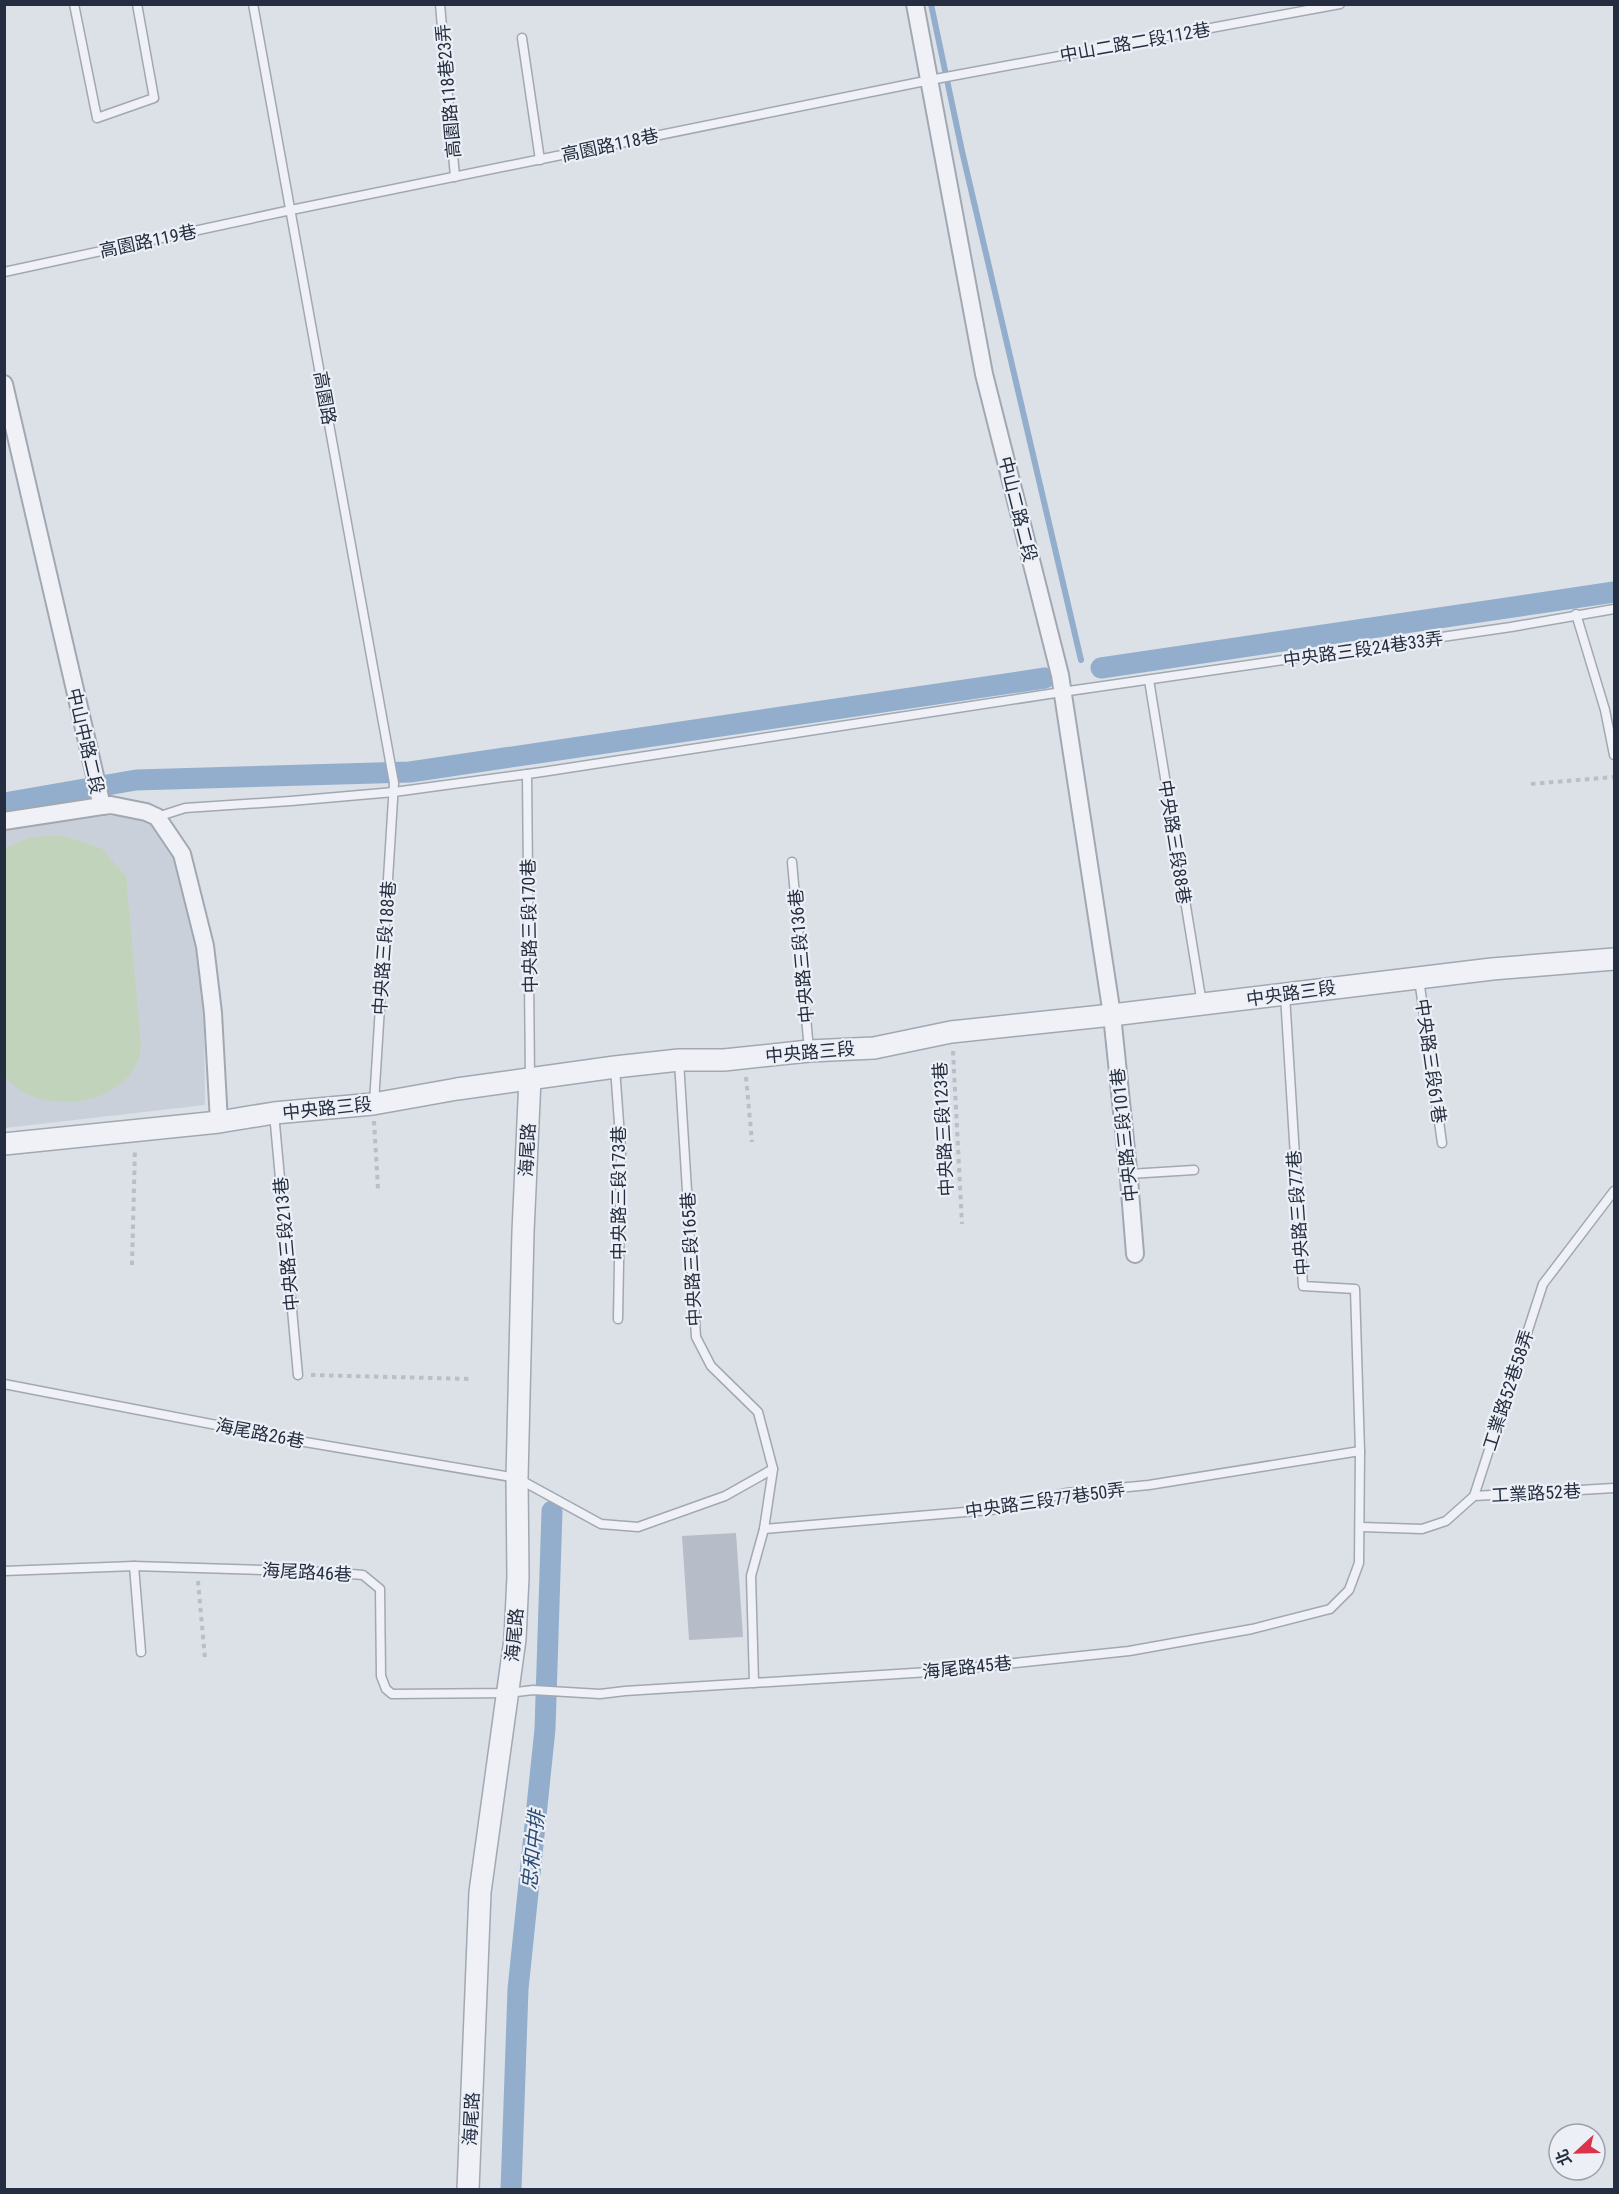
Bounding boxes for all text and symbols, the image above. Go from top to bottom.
street label: 中山二路二段112巷 [1058,18,1212,66]
street label: 高園路118巷23弄 [432,23,464,159]
street label: 高園路118巷 [560,124,660,166]
street label: 高園路119巷 [98,220,198,262]
street label: 高園路 [310,370,340,426]
street label: 中山二路二段 [995,454,1041,564]
street label: 中央路三段24巷33弄 [1282,627,1444,671]
street label: 中山中路二段 [64,686,108,796]
street label: 中央路三段88巷 [1155,778,1195,906]
street label: 中央路三段170巷 [517,858,541,994]
street label: 中央路三段188巷 [369,880,399,1016]
street label: 中央路三段136巷 [785,888,817,1024]
street label: 中央路三段 [1245,976,1337,1010]
street label: 中央路三段61巷 [1412,997,1450,1125]
street label: 中央路三段 [764,1038,856,1066]
street label: 中央路三段123巷 [929,1061,957,1197]
street label: 中央路三段101巷 [1107,1067,1141,1203]
street label: 中央路三段 [281,1093,373,1123]
street label: 海尾路 [515,1122,539,1178]
street label: 中央路三段173巷 [608,1126,629,1260]
street label: 中央路三段77巷 [1283,1150,1313,1276]
street label: 中央路三段213巷 [270,1176,302,1312]
street label: 中央路三段165巷 [677,1191,705,1327]
street label: 工業路52巷58弄 [1479,1327,1537,1453]
street label: 海尾路26巷 [214,1414,306,1452]
street label: 中央路三段77巷50弄 [964,1478,1126,1522]
street label: 工業路52巷 [1491,1480,1581,1506]
street label: 海尾路46巷 [262,1559,352,1585]
street label: 海尾路 [501,1607,527,1663]
street label: 海尾路45巷 [921,1652,1013,1682]
water label: 忠和中排 [517,1806,549,1891]
street label: 海尾路 [459,2091,483,2147]
north arrow [1547,2122,1607,2182]
text: 北 [1552,2146,1575,2168]

